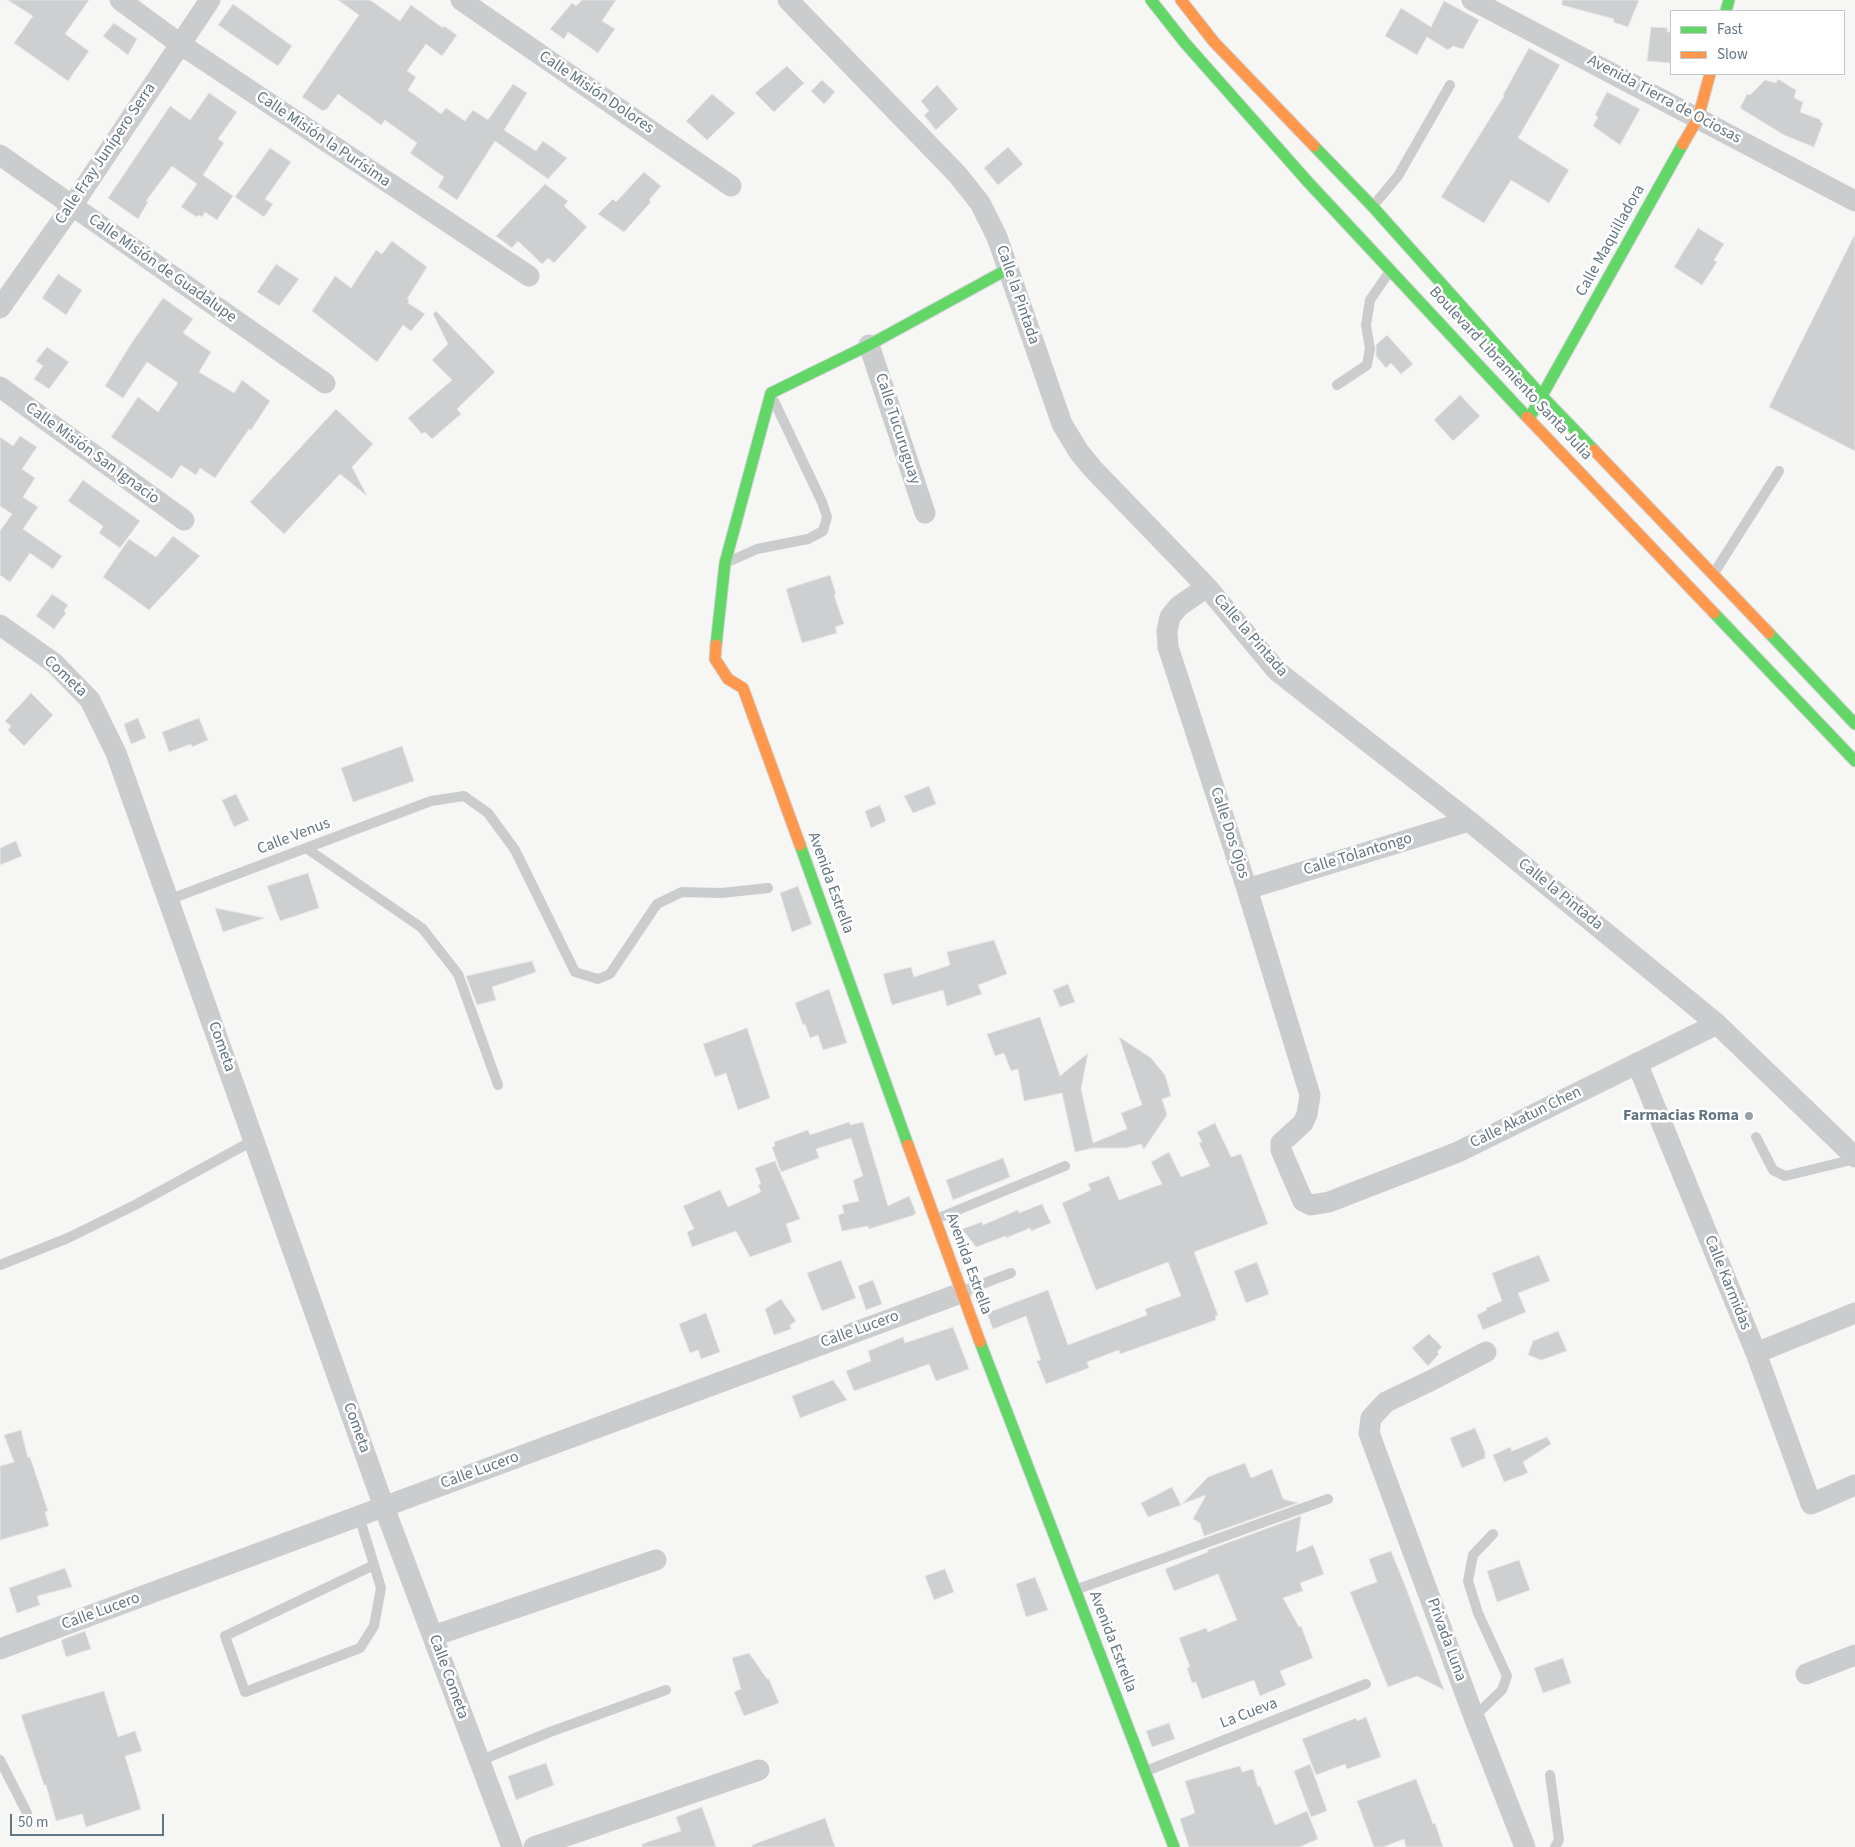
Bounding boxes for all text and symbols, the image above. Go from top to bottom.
legend [1670,10,1845,75]
text: Fast [1717,19,1743,40]
text: Slow [1717,44,1748,65]
street label: Calle Misión Dolores [535,47,657,139]
street label: Avenida Tierra de Ociosas [1584,51,1744,149]
street label: Calle Fray Junípero Serra [52,80,160,228]
street label: Calle Misión la Purísima [252,88,394,192]
street label: Calle Maquilladora [1572,182,1650,300]
street label: Calle Misión de Guadalupe [84,211,240,327]
street label: Calle la Pintada [991,243,1043,347]
street label: Boulevard Libramiento Santa Julia [1424,283,1596,465]
street label: Calle Tucuruguay [870,371,924,487]
street label: Calle Misión San Ignacio [21,399,163,509]
street label: Calle la Pintada [1209,591,1291,681]
street label: Cometa [39,652,91,702]
street label: Calle Dos Ojos [1205,785,1253,881]
street label: Calle Venus [255,814,333,860]
street label: Calle Tolantongo [1301,829,1415,881]
street label: Avenida Estrella [803,830,857,936]
street label: Calle la Pintada [1514,855,1606,935]
street label: Cometa [203,1019,239,1075]
street label: Calle Akatun Chen [1467,1083,1585,1153]
place label: Farmacias Roma [1623,1106,1739,1126]
marker: Farmacias Roma [1743,1110,1755,1122]
street label: Avenida Estrella [941,1211,995,1317]
street label: Calle Karmidas [1699,1233,1755,1333]
street label: Calle Lucero [818,1307,902,1353]
street label: Cometa [338,1400,374,1456]
street label: Calle Lucero [438,1448,522,1494]
street label: Calle Lucero [59,1589,143,1635]
street label: Avenida Estrella [1084,1589,1140,1695]
street label: Privada Luna [1422,1596,1470,1684]
street label: Calle Cometa [424,1632,472,1722]
street label: La Cueva [1218,1694,1280,1734]
scale bar [12,1804,166,1836]
text: 50 m [18,1812,48,1833]

